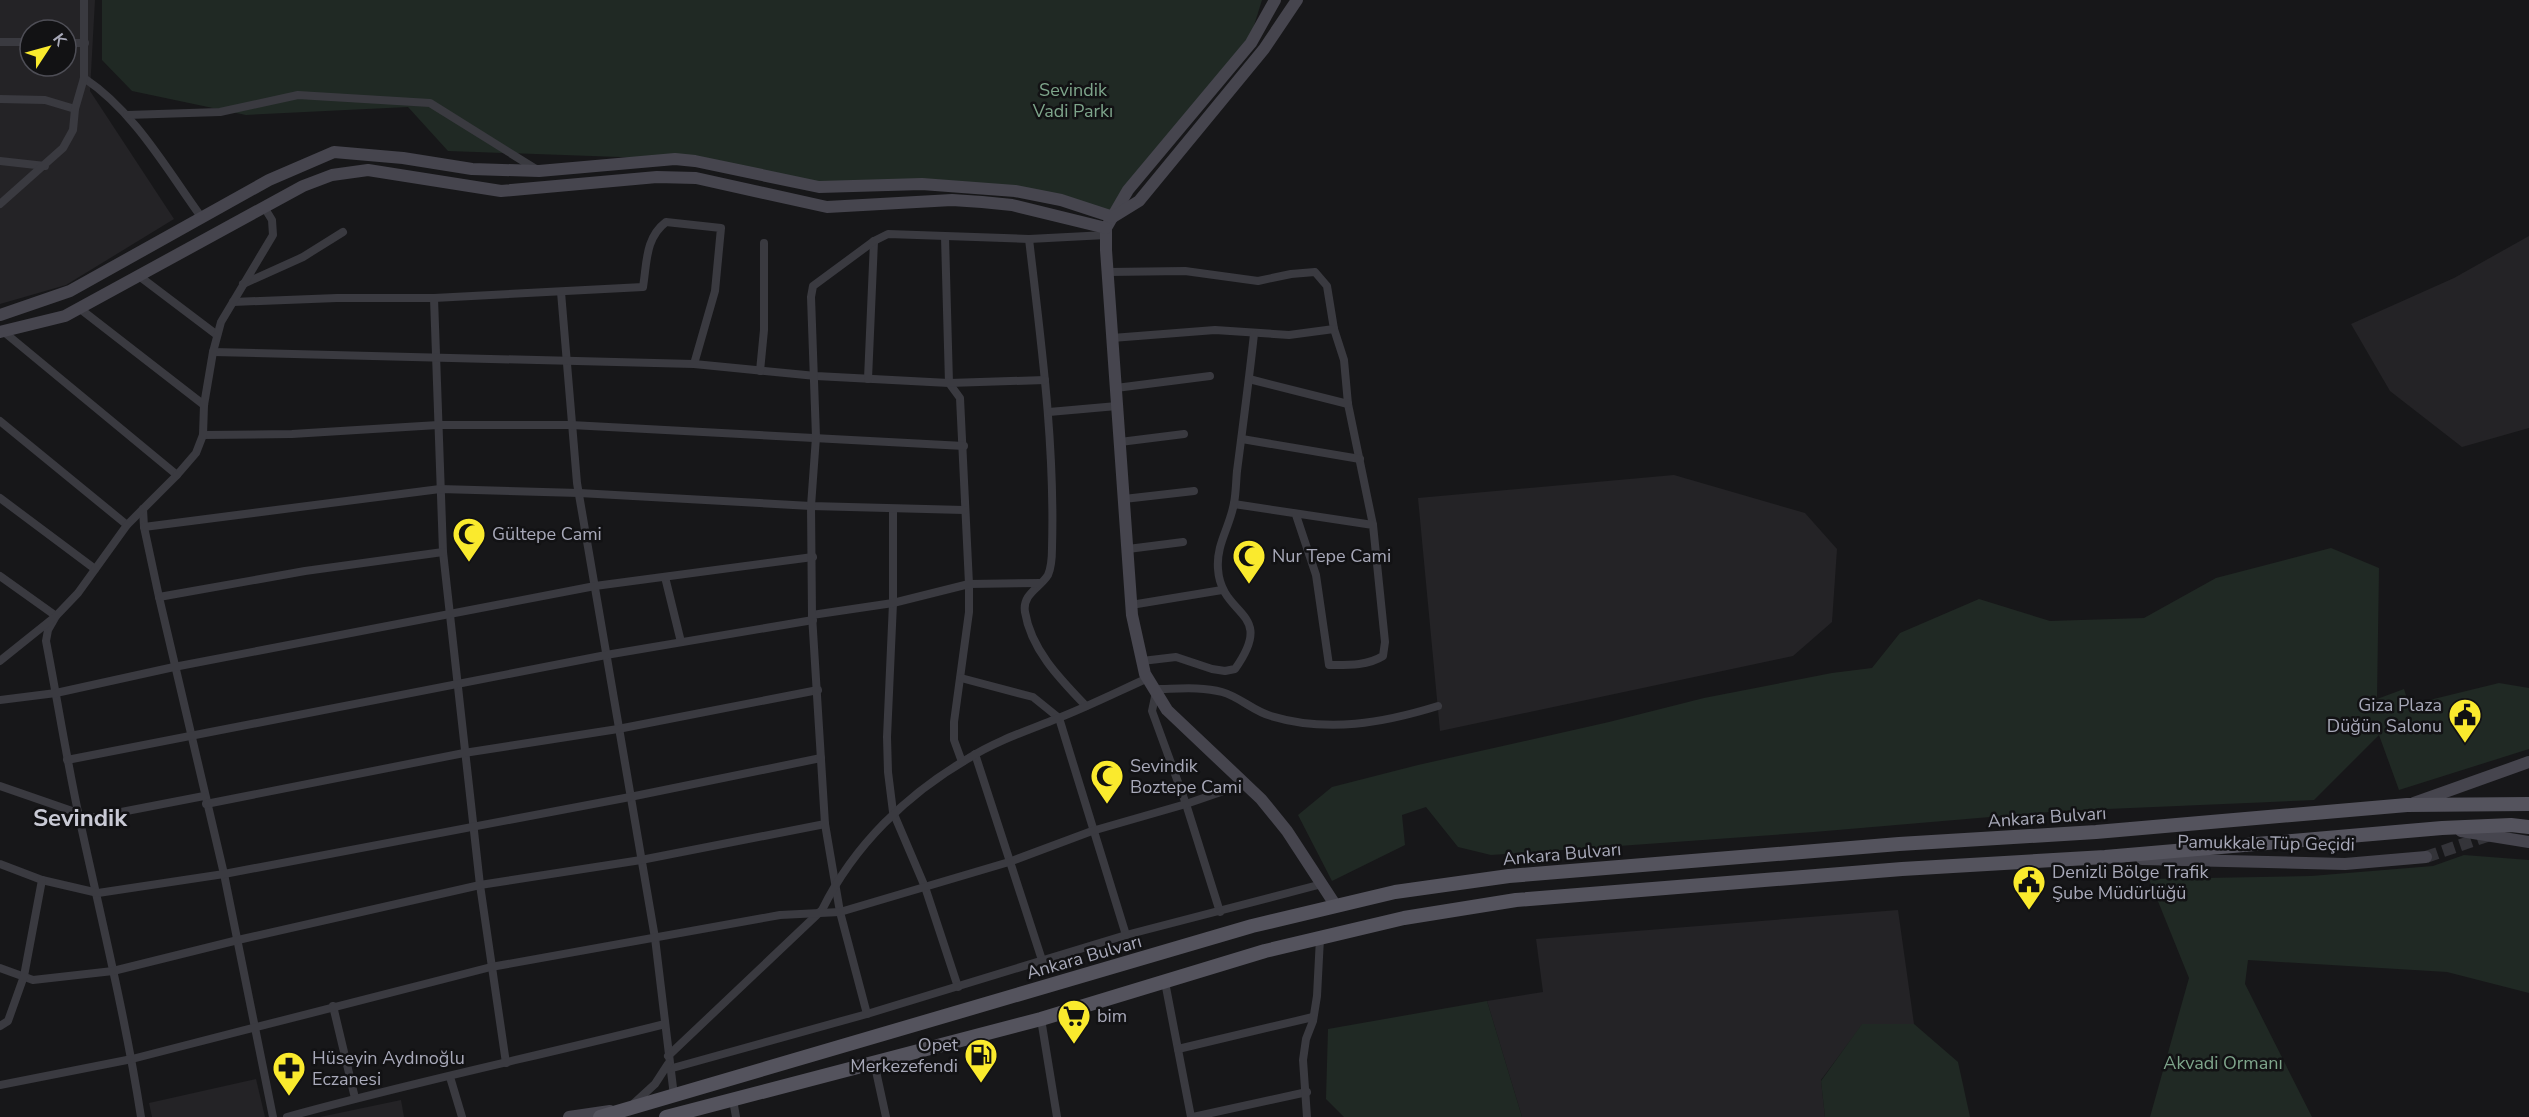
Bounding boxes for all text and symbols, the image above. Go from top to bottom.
north arrow [18,18,78,78]
text: K [47,29,72,52]
park label: Sevindik Vadi Parkı [1032,78,1113,123]
mosque icon: Gültepe Cami [451,516,487,563]
place label: Gültepe Cami [492,522,602,546]
mosque icon: Nur Tepe Cami [1231,538,1267,585]
place label: Nur Tepe Cami [1272,544,1391,568]
place label: Giza Plaza Düğün Salonu [2327,693,2442,738]
public building icon: Giza Plaza Düğün Salonu [2447,697,2483,744]
place label: Sevindik Boztepe Cami [1130,754,1242,799]
mosque icon: Sevindik Boztepe Cami [1089,758,1125,805]
street label: Ankara Bulvarı [1987,801,2107,833]
district label: Sevindik [33,802,128,834]
street label: Pamukkale Tüp Geçidi [2177,829,2355,857]
street label: Ankara Bulvarı [1502,837,1622,871]
place label: Denizli Bölge Trafik Şube Müdürlüğü [2052,860,2209,905]
public building icon: Denizli Bölge Trafik Şube Müdürlüğü [2011,864,2047,911]
street label: Ankara Bulvarı [1024,929,1144,985]
supermarket icon: bim [1056,998,1092,1045]
place label: bim [1097,1004,1127,1028]
place label: Opet Merkezefendi [850,1033,959,1078]
fuel station icon: Opet Merkezefendi [963,1037,999,1084]
place label: Hüseyin Aydınoğlu Eczanesi [312,1046,465,1091]
pharmacy icon: Hüseyin Aydınoğlu Eczanesi [271,1050,307,1097]
park label: Akvadi Ormanı [2163,1051,2283,1075]

